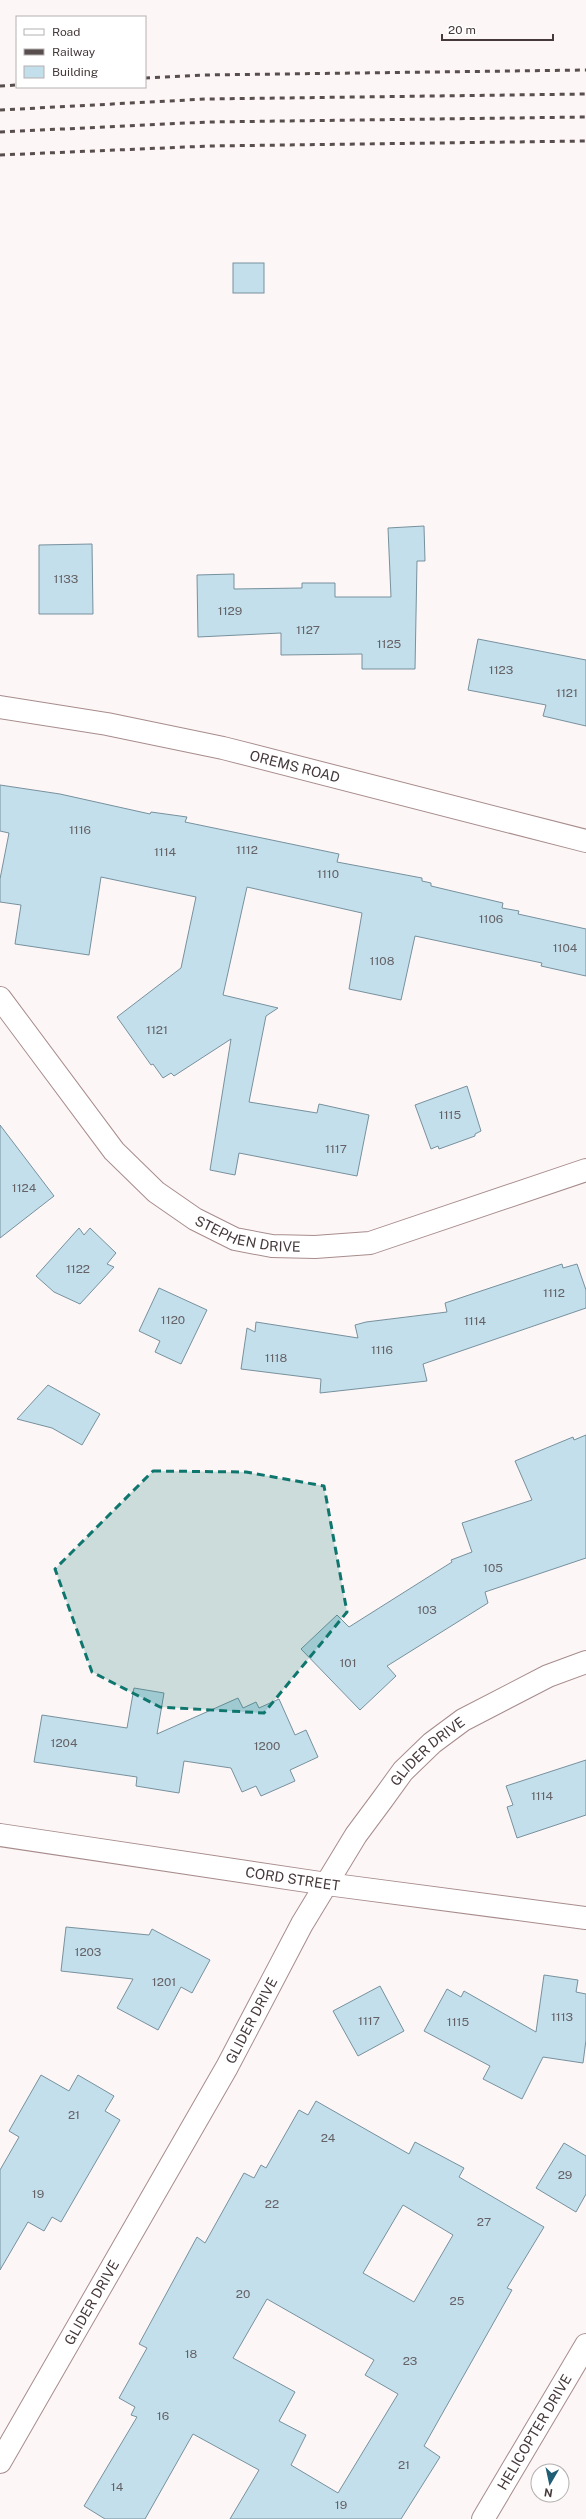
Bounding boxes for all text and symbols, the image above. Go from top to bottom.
legend [16,16,146,88]
scale bar [442,16,553,42]
text: 20 m [448,23,476,37]
text: Road [52,25,80,39]
text: Railway [52,45,96,59]
text: Building [52,65,98,79]
house number: 1133 [54,572,78,586]
house number: 1129 [218,604,242,618]
house number: 1127 [296,623,320,637]
house number: 1125 [377,637,402,651]
house number: 1123 [489,663,513,677]
house number: 1121 [556,686,578,700]
street label: OREMS ROAD [248,747,342,786]
house number: 1116 [69,823,91,837]
house number: 1112 [236,843,258,857]
house number: 1114 [154,845,177,859]
house number: 1110 [317,867,339,881]
house number: 1106 [479,912,503,926]
house number: 1104 [553,941,578,955]
house number: 1108 [370,954,395,968]
house number: 1121 [146,1023,168,1037]
house number: 1115 [439,1108,461,1122]
house number: 1117 [325,1142,347,1156]
house number: 1124 [12,1181,37,1195]
street label: STEPHEN DRIVE [192,1212,301,1255]
house number: 1122 [66,1262,90,1276]
house number: 1112 [543,1286,565,1300]
house number: 1120 [161,1313,185,1327]
house number: 1114 [464,1314,487,1328]
house number: 1116 [371,1343,393,1357]
house number: 1118 [265,1351,287,1365]
house number: 105 [483,1561,503,1575]
house number: 103 [417,1603,437,1617]
house number: 101 [339,1656,357,1670]
street label: GLIDER DRIVE [387,1714,468,1789]
house number: 1204 [51,1736,78,1750]
house number: 1200 [254,1739,280,1753]
house number: 1114 [531,1789,554,1803]
street label: CORD STREET [244,1864,341,1894]
house number: 1203 [75,1945,101,1959]
house number: 1201 [152,1975,176,1989]
street label: GLIDER DRIVE [222,1975,280,2066]
house number: 1113 [551,2010,573,2024]
house number: 1117 [358,2014,380,2028]
house number: 1115 [447,2015,469,2029]
house number: 21 [68,2108,80,2122]
house number: 24 [321,2131,336,2145]
house number: 29 [558,2168,572,2182]
house number: 19 [32,2187,44,2201]
house number: 22 [265,2197,279,2211]
house number: 27 [477,2215,491,2229]
street label: GLIDER DRIVE [61,2257,122,2348]
house number: 20 [236,2287,250,2301]
house number: 25 [450,2294,465,2308]
house number: 18 [185,2347,198,2361]
house number: 23 [403,2354,417,2368]
street label: HELICOPTER DRIVE [494,2371,575,2493]
house number: 16 [157,2409,169,2423]
house number: 21 [398,2458,410,2472]
north arrow [530,2463,570,2503]
house number: 14 [111,2480,124,2494]
text: N [543,2486,554,2499]
house number: 19 [335,2498,347,2512]

